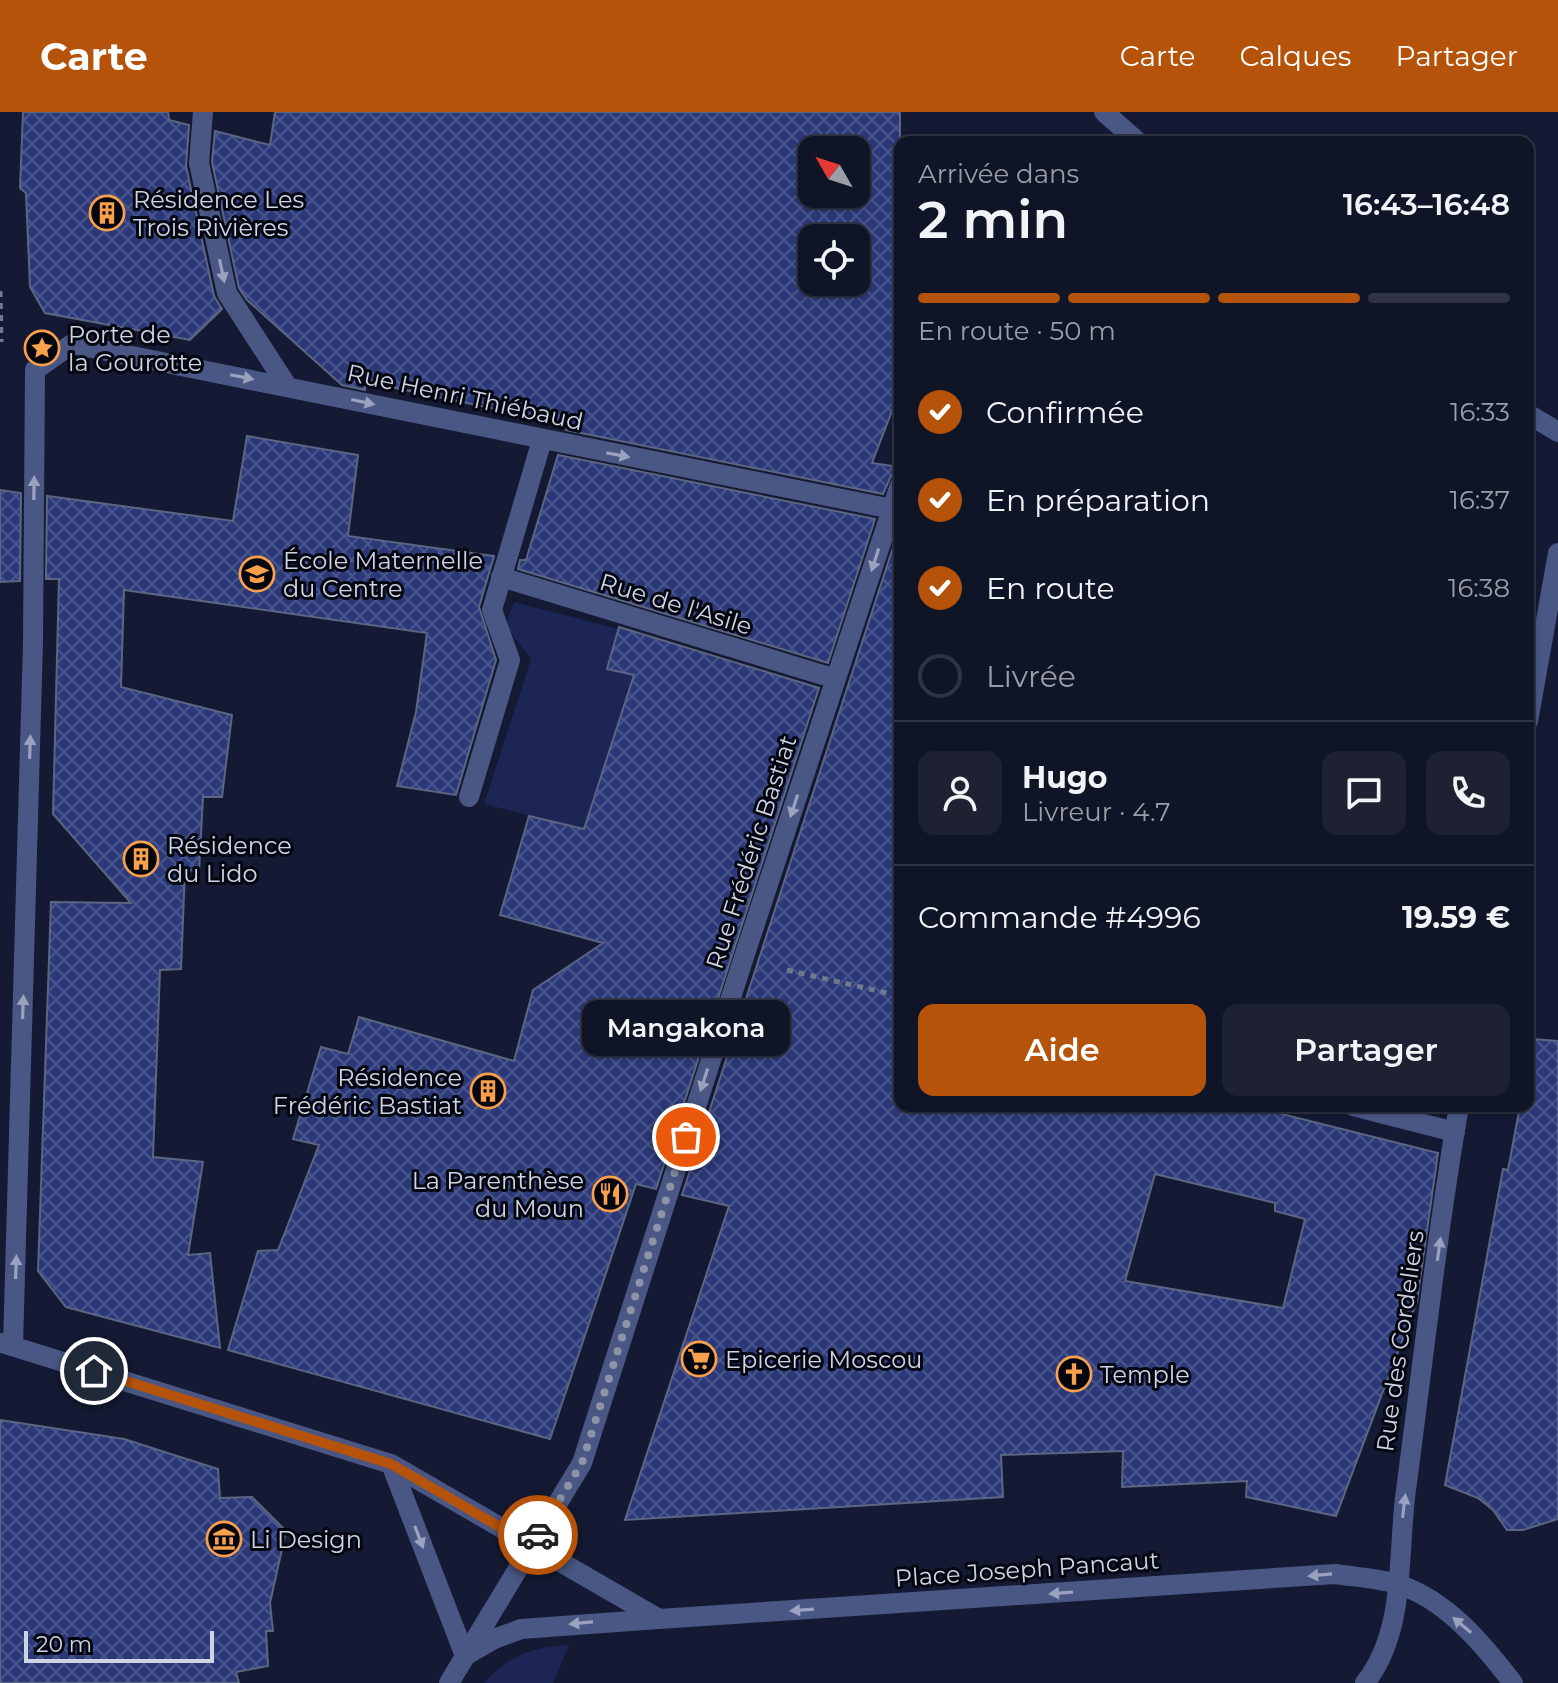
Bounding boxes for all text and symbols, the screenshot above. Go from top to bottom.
text: Carte [40,33,148,80]
text: Carte [1120,39,1195,73]
text: Calques [1239,39,1351,73]
text: Partager [1395,39,1518,73]
north arrow [798,136,870,208]
map controls [798,136,870,296]
text: Arrivée dans [918,158,1079,190]
place label: Résidence Les Trois Rivières [133,185,304,242]
text: 16:43–16:48 [1343,186,1510,223]
text: 2 min [918,188,1068,251]
building icon: Résidence Les Trois Rivières [88,194,126,232]
button: locate [798,224,870,296]
one-way arrow [216,259,229,284]
text: En route · 50 m [918,315,1116,347]
place label: Porte de la Gourotte [68,320,202,377]
place icon: Porte de la Gourotte [23,329,61,367]
street label: Rue Henri Thiébaud [344,358,586,436]
one-way arrow [229,371,254,384]
icon: check [918,390,962,434]
text: Confirmée [986,394,1144,431]
one-way arrow [351,396,376,409]
text: 16:33 [1450,396,1510,428]
one-way arrow [606,449,631,462]
one-way arrow [28,475,40,500]
icon: check [918,478,962,522]
text: En préparation [986,482,1210,519]
text: 16:37 [1450,484,1510,516]
place label: École Maternelle du Centre [283,546,483,603]
one-way arrow [869,548,881,572]
school or university icon: École Maternelle du Centre [238,555,276,593]
icon: check [918,566,962,610]
street label: Rue de l'Asile [596,567,756,641]
text: En route [986,570,1115,607]
text: 16:38 [1448,572,1510,604]
text: Livrée [986,658,1076,695]
street label: Rue Frédéric Bastiat [700,731,803,972]
one-way arrow [23,734,36,760]
button: person [918,751,1002,835]
button: chat [1322,751,1406,835]
button: phone [1426,751,1510,835]
text: Hugo [1022,759,1108,796]
one-way arrow [787,795,799,819]
text: Livreur · 4.7 [1022,796,1171,828]
place label: Résidence du Lido [167,831,292,888]
building icon: Résidence du Lido [122,840,160,878]
text: Commande #4996 [918,899,1201,936]
text: 19.59 € [1402,899,1510,936]
one-way arrow [16,994,29,1019]
callout: Mangakona [582,1001,790,1057]
button: Aide [918,1004,1206,1096]
button: Partager [1222,1004,1510,1096]
text: Mangakona [607,1012,765,1044]
place label: Résidence Frédéric Bastiat [273,1063,462,1120]
one-way arrow [698,1068,710,1092]
building icon: Résidence Frédéric Bastiat [469,1072,507,1110]
pin [652,1103,720,1171]
icon: bag [664,1115,708,1159]
place label: La Parenthèse du Moun [412,1166,584,1223]
restaurant icon: La Parenthèse du Moun [591,1175,629,1213]
street label: Rue des Cordeliers [1370,1228,1430,1454]
one-way arrow [1433,1236,1446,1261]
one-way arrow [9,1254,22,1279]
pin [60,1337,128,1405]
supermarket icon: Epicerie Moscou [680,1340,718,1378]
place label: Epicerie Moscou [725,1345,922,1374]
icon: home [72,1349,116,1393]
church icon: Temple [1055,1355,1093,1393]
place label: Temple [1100,1360,1190,1389]
one-way arrow [1397,1493,1410,1518]
courier [498,1495,578,1575]
icon: car [516,1513,560,1557]
museum icon: Li Design [205,1520,243,1558]
place label: Li Design [250,1525,362,1554]
one-way arrow [413,1525,426,1549]
street label: Place Joseph Pancaut [894,1545,1160,1593]
one-way arrow [1307,1569,1332,1582]
one-way arrow [1048,1587,1073,1600]
one-way arrow [789,1604,814,1617]
one-way arrow [568,1617,593,1630]
one-way arrow [1452,1617,1472,1634]
scale bar [24,1627,214,1663]
text: 20 m [36,1631,92,1658]

